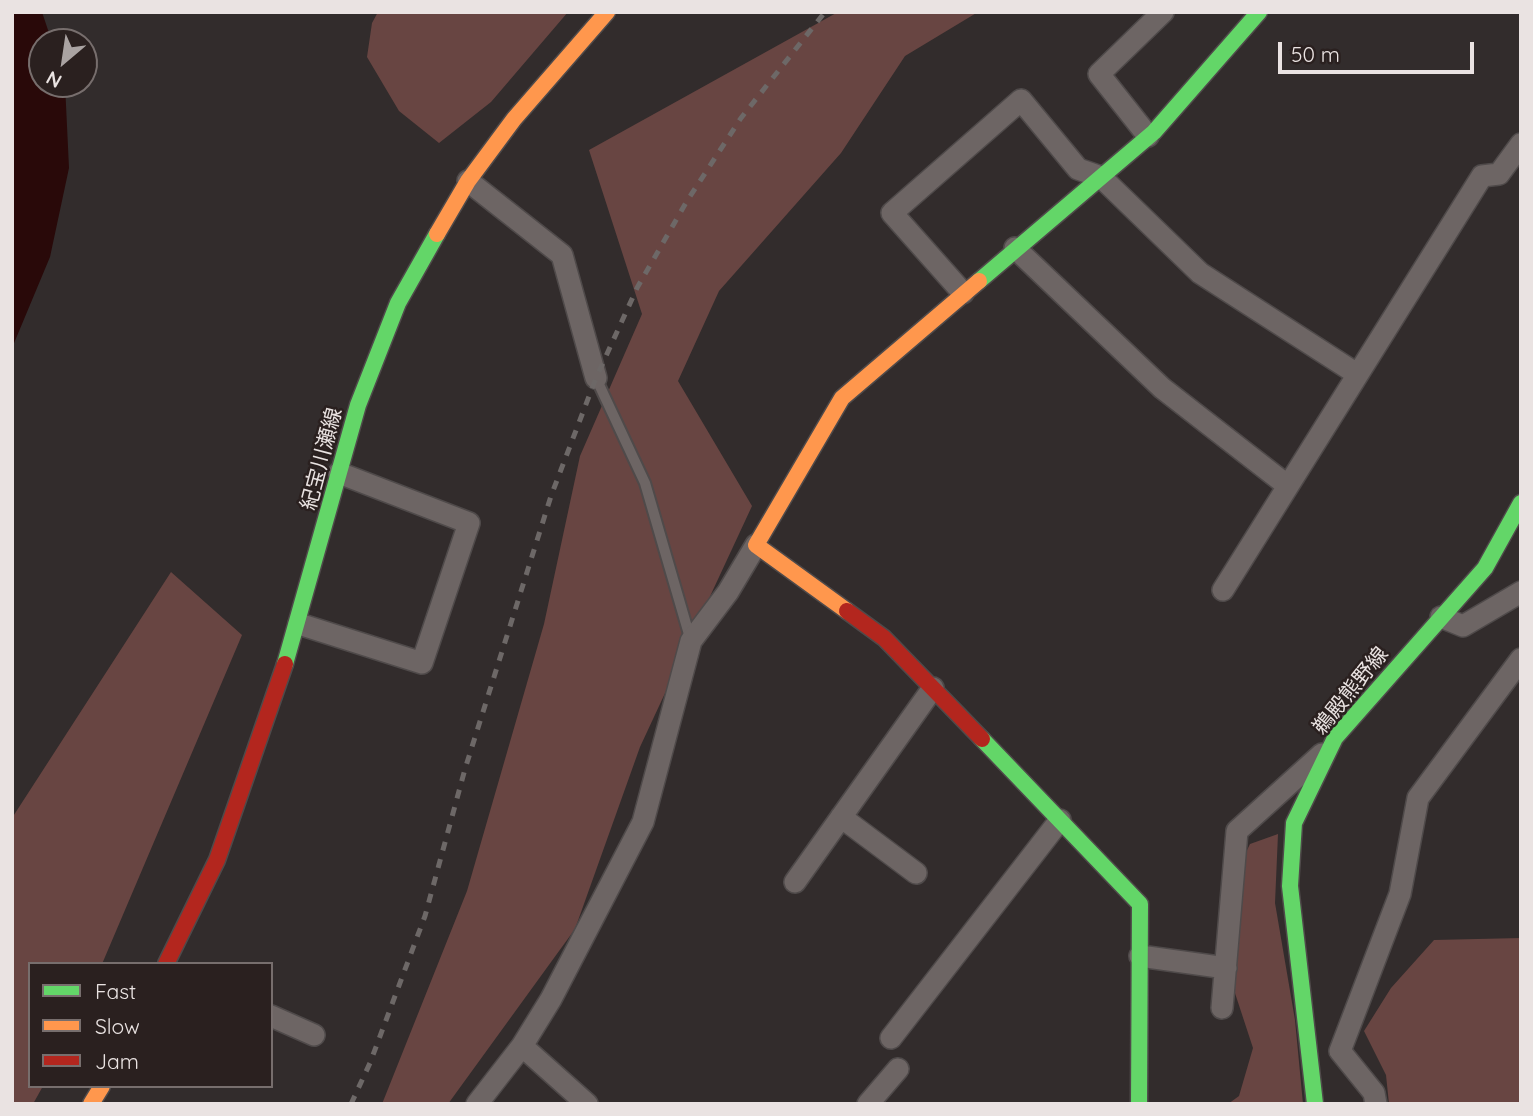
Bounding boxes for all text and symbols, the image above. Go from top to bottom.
north arrow [28,28,98,98]
scale bar [1281,28,1477,72]
text: 50 m [1291,41,1340,67]
text: N [42,66,66,93]
street label: 紀宝川瀬線 [296,405,348,513]
street label: 鵜殿熊野線 [1308,642,1394,740]
legend [28,962,273,1088]
text: Fast [95,978,136,1004]
text: Slow [95,1013,140,1039]
text: Jam [95,1048,139,1074]

